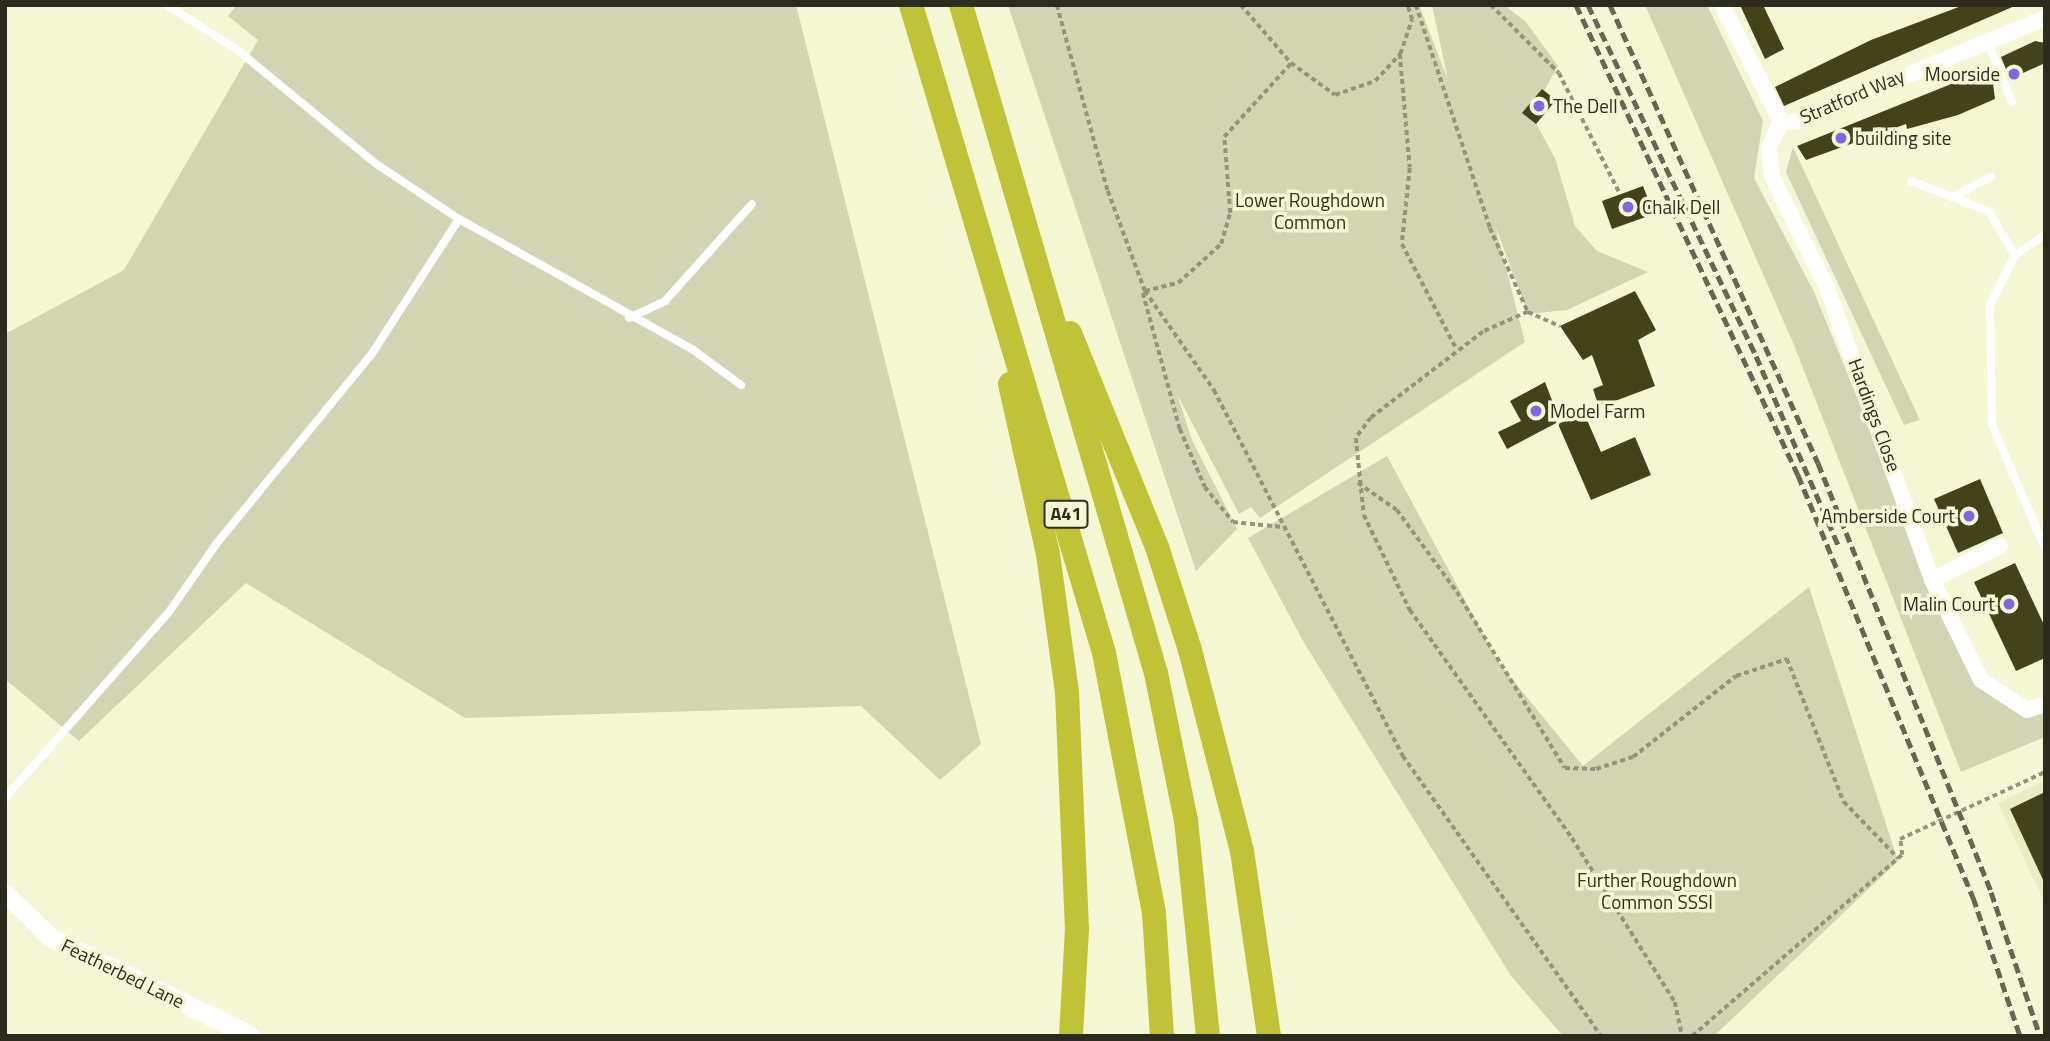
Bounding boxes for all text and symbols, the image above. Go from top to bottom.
place label: Moorside [1925,63,2000,85]
street label: Stratford Way [1796,64,1908,128]
marker: Moorside [2006,66,2022,82]
place label: The Dell [1553,95,1618,117]
marker: The Dell [1531,98,1547,114]
place label: building site [1855,127,1951,149]
marker: building site [1833,130,1849,146]
park label: Lower Roughdown Common [1235,189,1385,233]
place label: Chalk Dell [1642,196,1720,218]
marker: Chalk Dell [1620,199,1636,215]
street label: Hardings Close [1844,355,1906,475]
place label: Model Farm [1550,400,1645,422]
marker: Model Farm [1528,403,1544,419]
road number: A41 [1043,500,1089,528]
place label: Amberside Court [1821,505,1955,527]
marker: Amberside Court [1961,508,1977,524]
place label: Malin Court [1903,593,1995,615]
marker: Malin Court [2001,596,2017,612]
park label: Further Roughdown Common SSSI [1577,869,1737,913]
street label: Featherbed Lane [58,933,188,1013]

